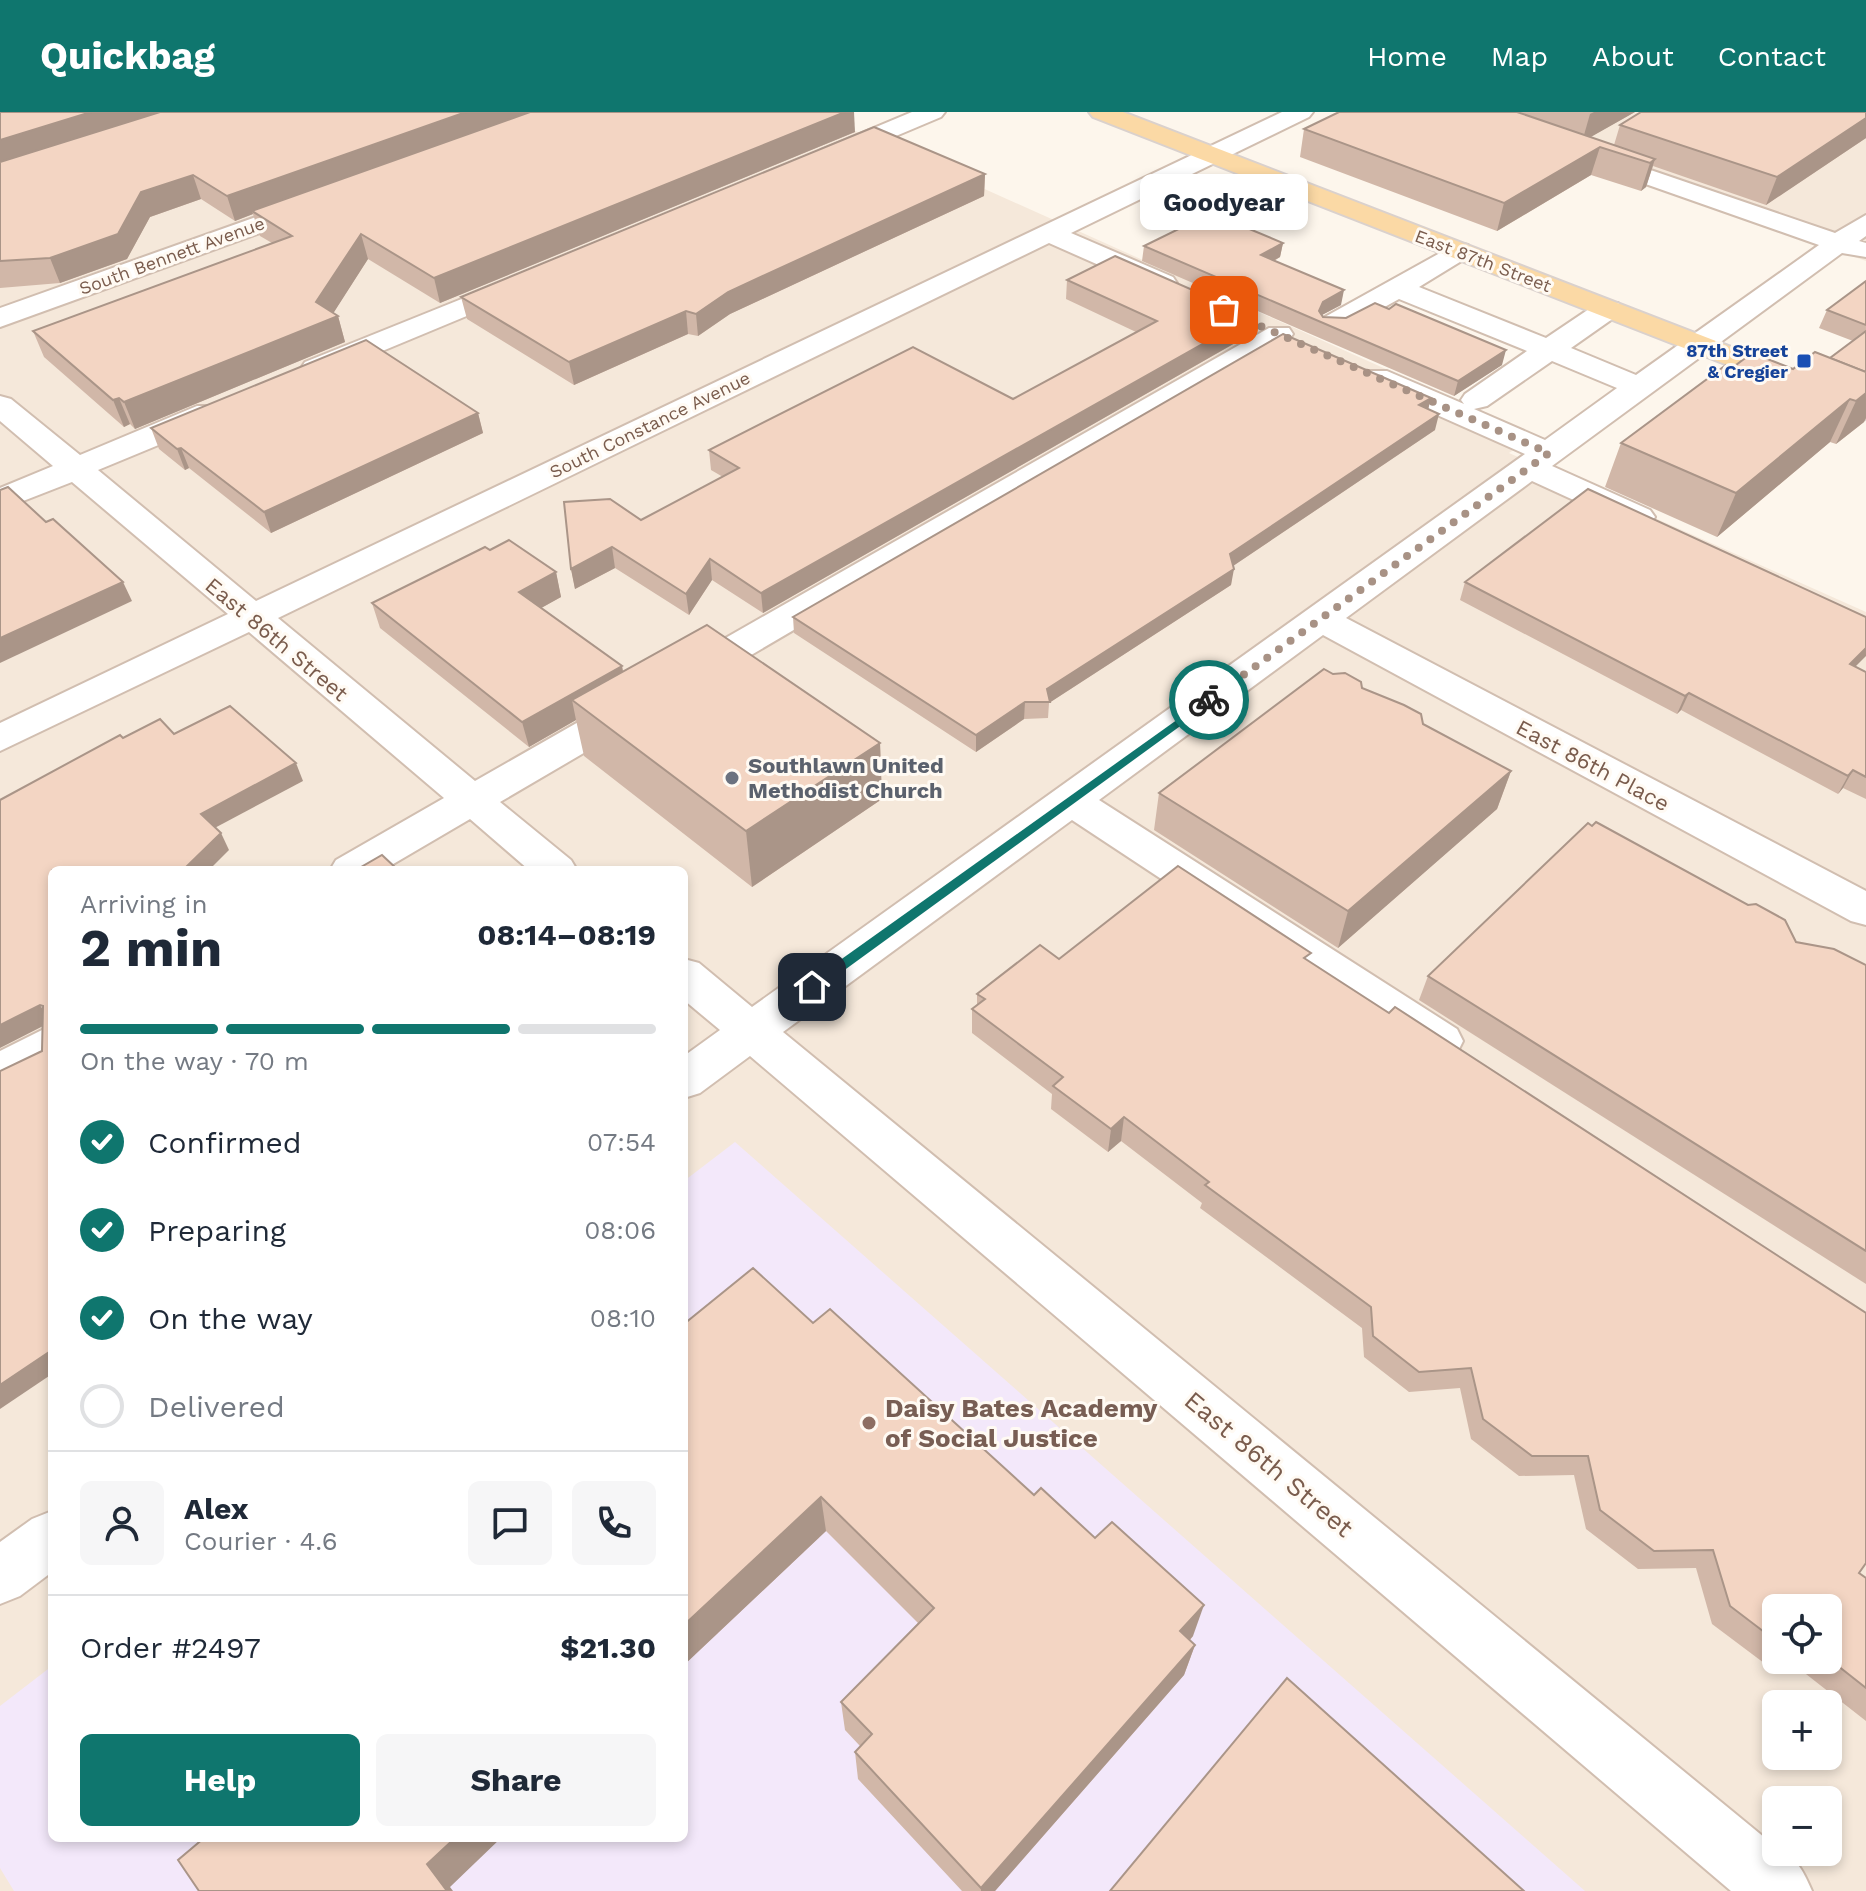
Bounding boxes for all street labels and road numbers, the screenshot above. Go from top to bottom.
street label: South Bennett Avenue [76,212,267,299]
street label: East 87th Street [1412,225,1555,296]
street label: South Constance Avenue [546,367,753,482]
street label: East 86th Street [200,573,353,706]
street label: East 86th Place [1512,715,1674,816]
street label: East 86th Street [1179,1385,1359,1543]

